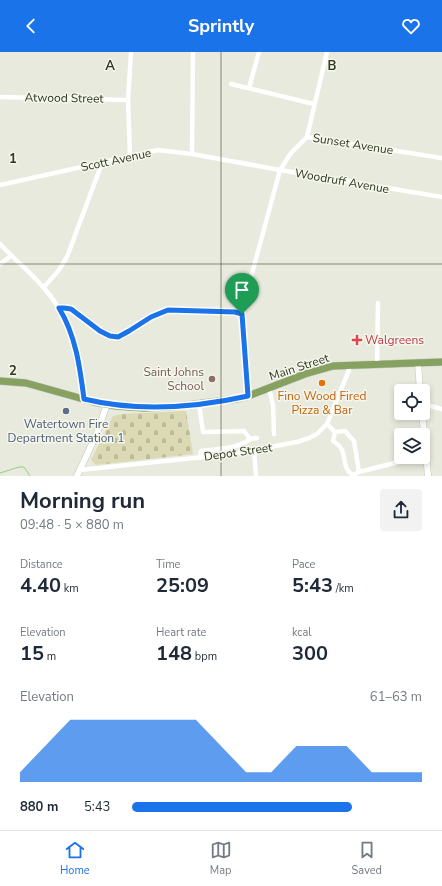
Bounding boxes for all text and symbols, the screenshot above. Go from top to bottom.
text: Sprintly [188,14,254,38]
icon: back [20,15,42,37]
icon: heart [400,15,422,37]
text: A [105,57,115,75]
text: B [328,57,337,75]
street label: Atwood Street [24,89,104,107]
street label: Sunset Avenue [312,130,394,158]
street label: Scott Avenue [79,145,153,175]
text: 1 [9,150,17,168]
street label: Woodruff Avenue [294,165,390,197]
pin [225,273,259,314]
icon: arrive [231,279,253,301]
place label: Walgreens [365,332,424,348]
marker: Walgreens [352,335,362,345]
street label: Main Street [267,350,332,384]
text: 2 [9,362,17,380]
place label: Saint Johns School [143,364,204,394]
marker: Saint Johns School [207,374,217,384]
marker: Fino Wood Fired Pizza & Bar [317,378,327,388]
map controls [394,384,430,464]
button: locate [394,384,430,420]
place label: Fino Wood Fired Pizza & Bar [278,388,366,418]
marker: Watertown Fire Department Station 1 [61,406,71,416]
place label: Watertown Fire Department Station 1 [8,416,124,446]
button: layers [394,428,430,464]
street label: Depot Street [203,439,274,465]
text: Morning run [20,486,145,516]
button: share [380,489,422,531]
text: 09:48 · 5 × 880 m [20,516,124,534]
text: Distance [20,557,63,572]
text: Time [156,557,180,572]
text: Pace [292,557,315,572]
text: 4.40 [20,572,61,599]
text: 25:09 [156,572,209,599]
text: 5:43 [292,572,333,599]
text: km [61,581,79,596]
text: /km [333,581,354,596]
text: Elevation [20,625,66,640]
text: Heart rate [156,625,206,640]
text: kcal [292,625,312,640]
text: 15 [20,640,44,667]
text: 148 [156,640,192,667]
text: 300 [292,640,328,667]
text: m [44,649,56,664]
text: bpm [192,649,217,664]
text: Elevation [20,688,74,706]
text: 61–63 m [370,688,422,706]
text: 880 m [20,798,58,816]
text: 5:43 [84,798,110,816]
tab: Home [60,839,90,878]
tab: Map [210,839,232,878]
tab: Saved [352,839,382,878]

